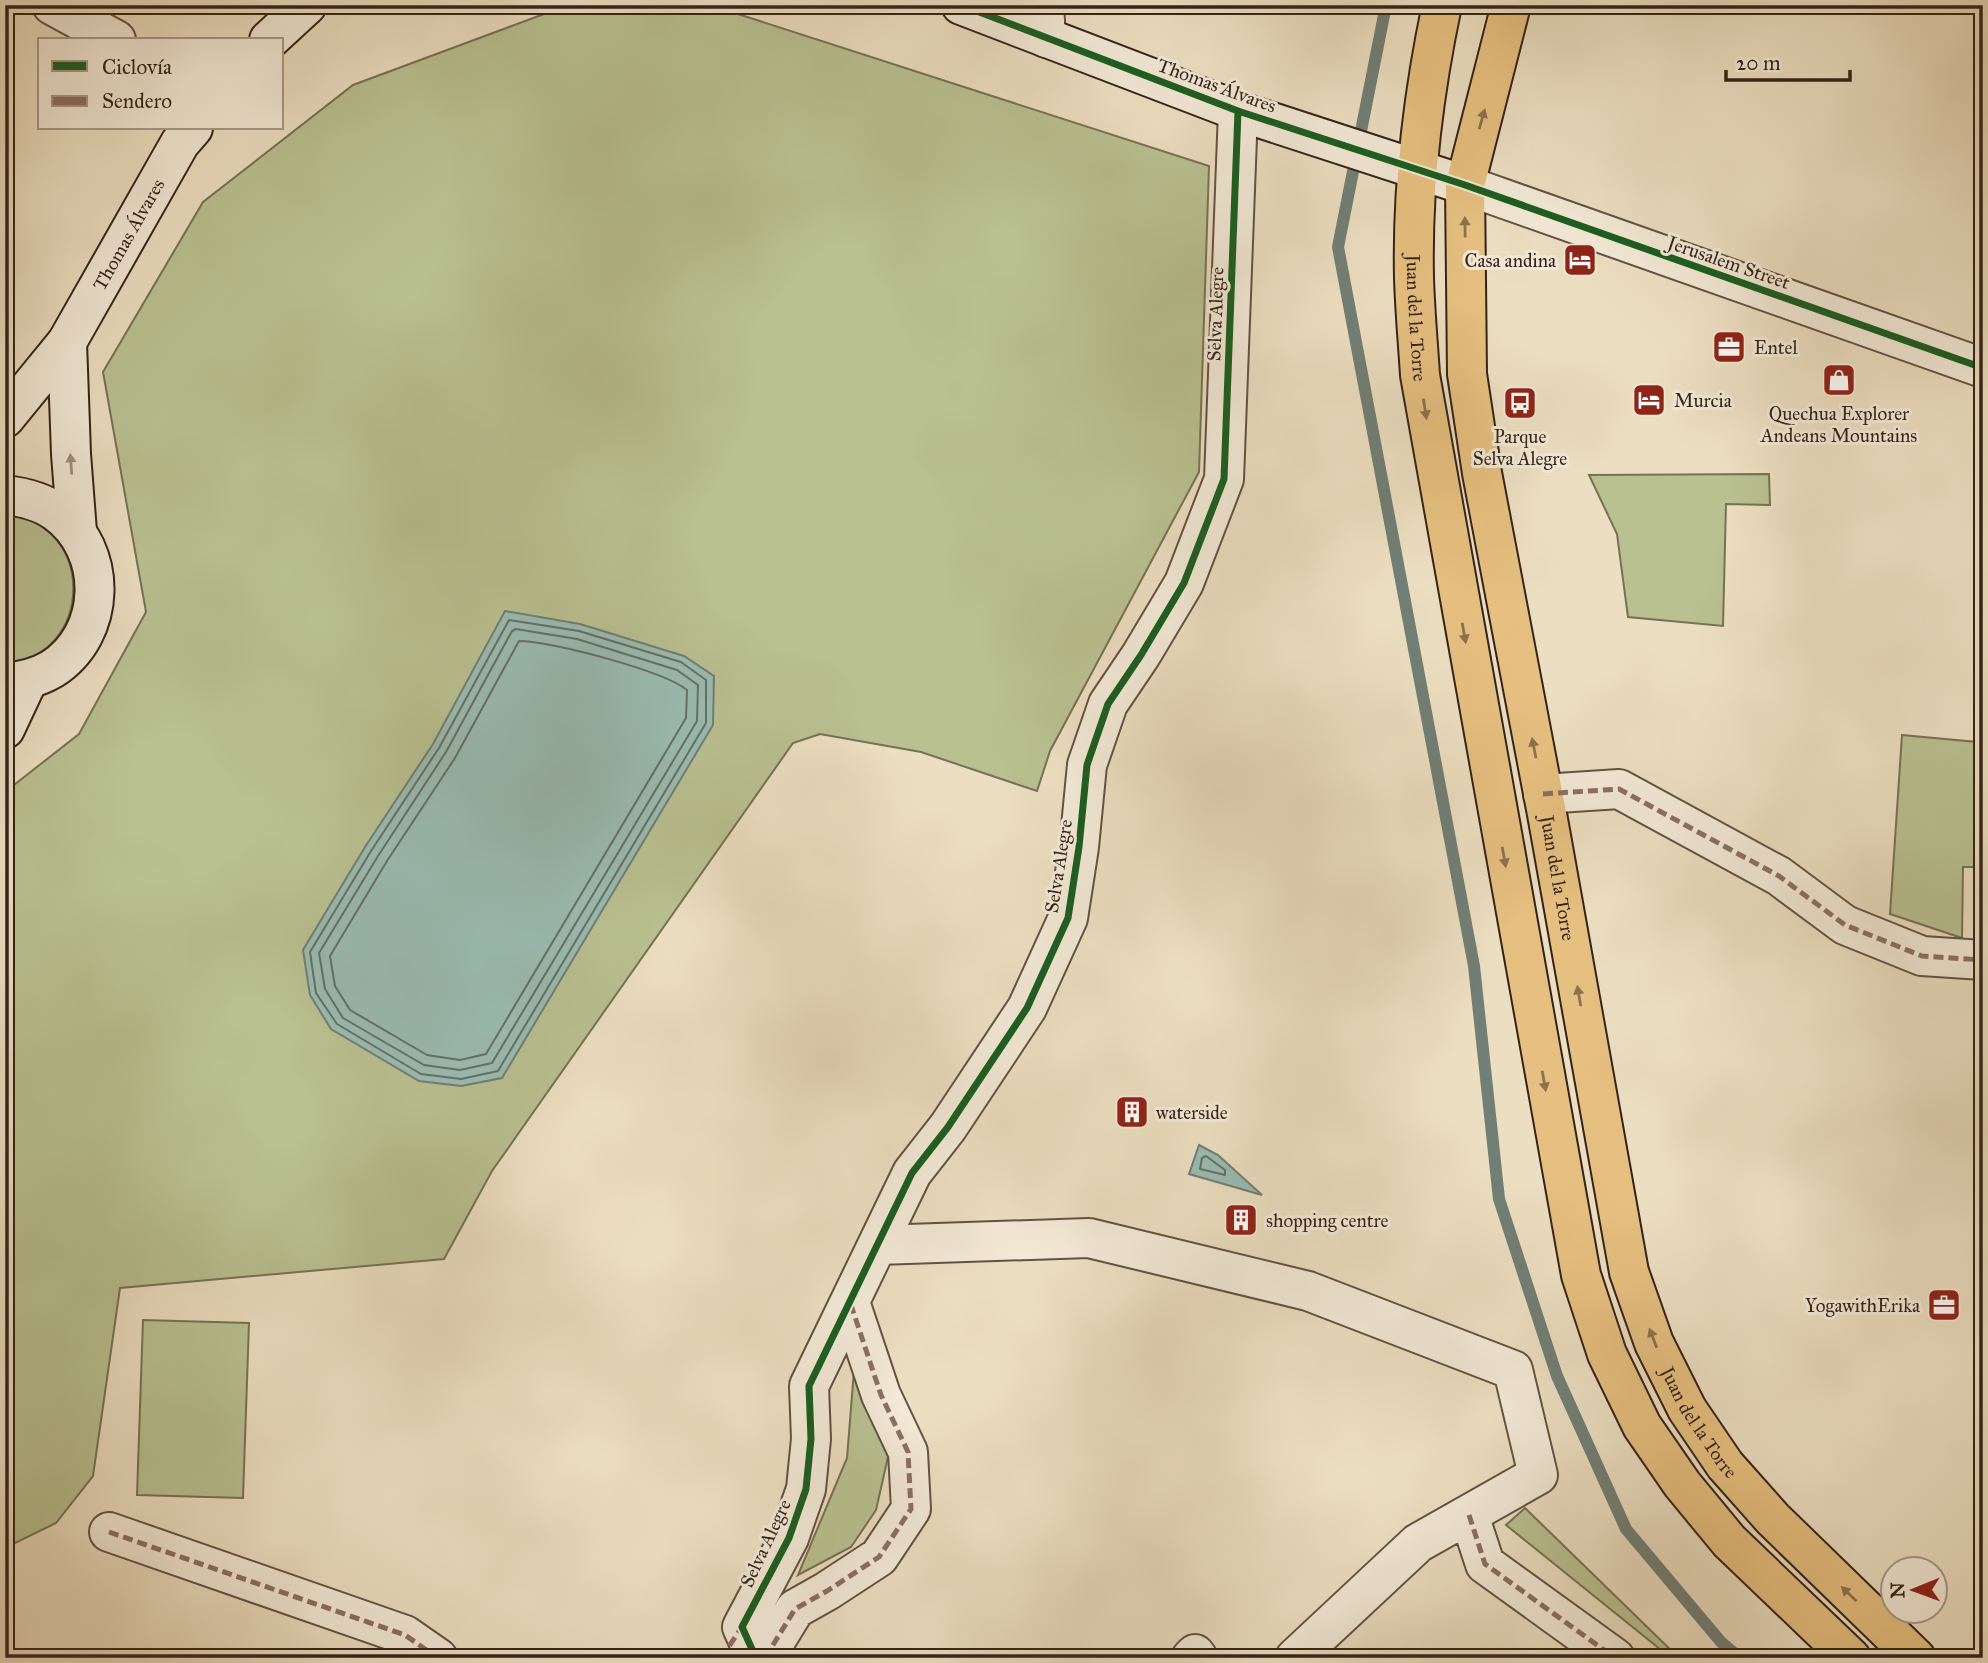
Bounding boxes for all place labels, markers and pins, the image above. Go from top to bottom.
hotel icon: Casa andina [1561,241,1599,279]
place label: Casa andina [1465,249,1557,272]
office icon: Entel [1710,328,1748,366]
place label: Entel [1754,336,1798,359]
shop icon: Quechua Explorer Andeans Mountains [1820,361,1858,399]
hotel icon: Murcia [1630,381,1668,419]
bus stop icon: Parque Selva Alegre [1501,384,1539,422]
place label: Murcia [1674,389,1733,412]
place label: Quechua Explorer Andeans Mountains [1760,402,1917,447]
place label: Parque Selva Alegre [1473,425,1567,471]
building icon: waterside [1113,1093,1151,1131]
place label: waterside [1156,1101,1228,1124]
building icon: shopping centre [1222,1201,1260,1239]
place label: shopping centre [1266,1209,1388,1233]
office icon: YogawithErika [1925,1286,1963,1324]
place label: YogawithErika [1805,1294,1921,1318]

